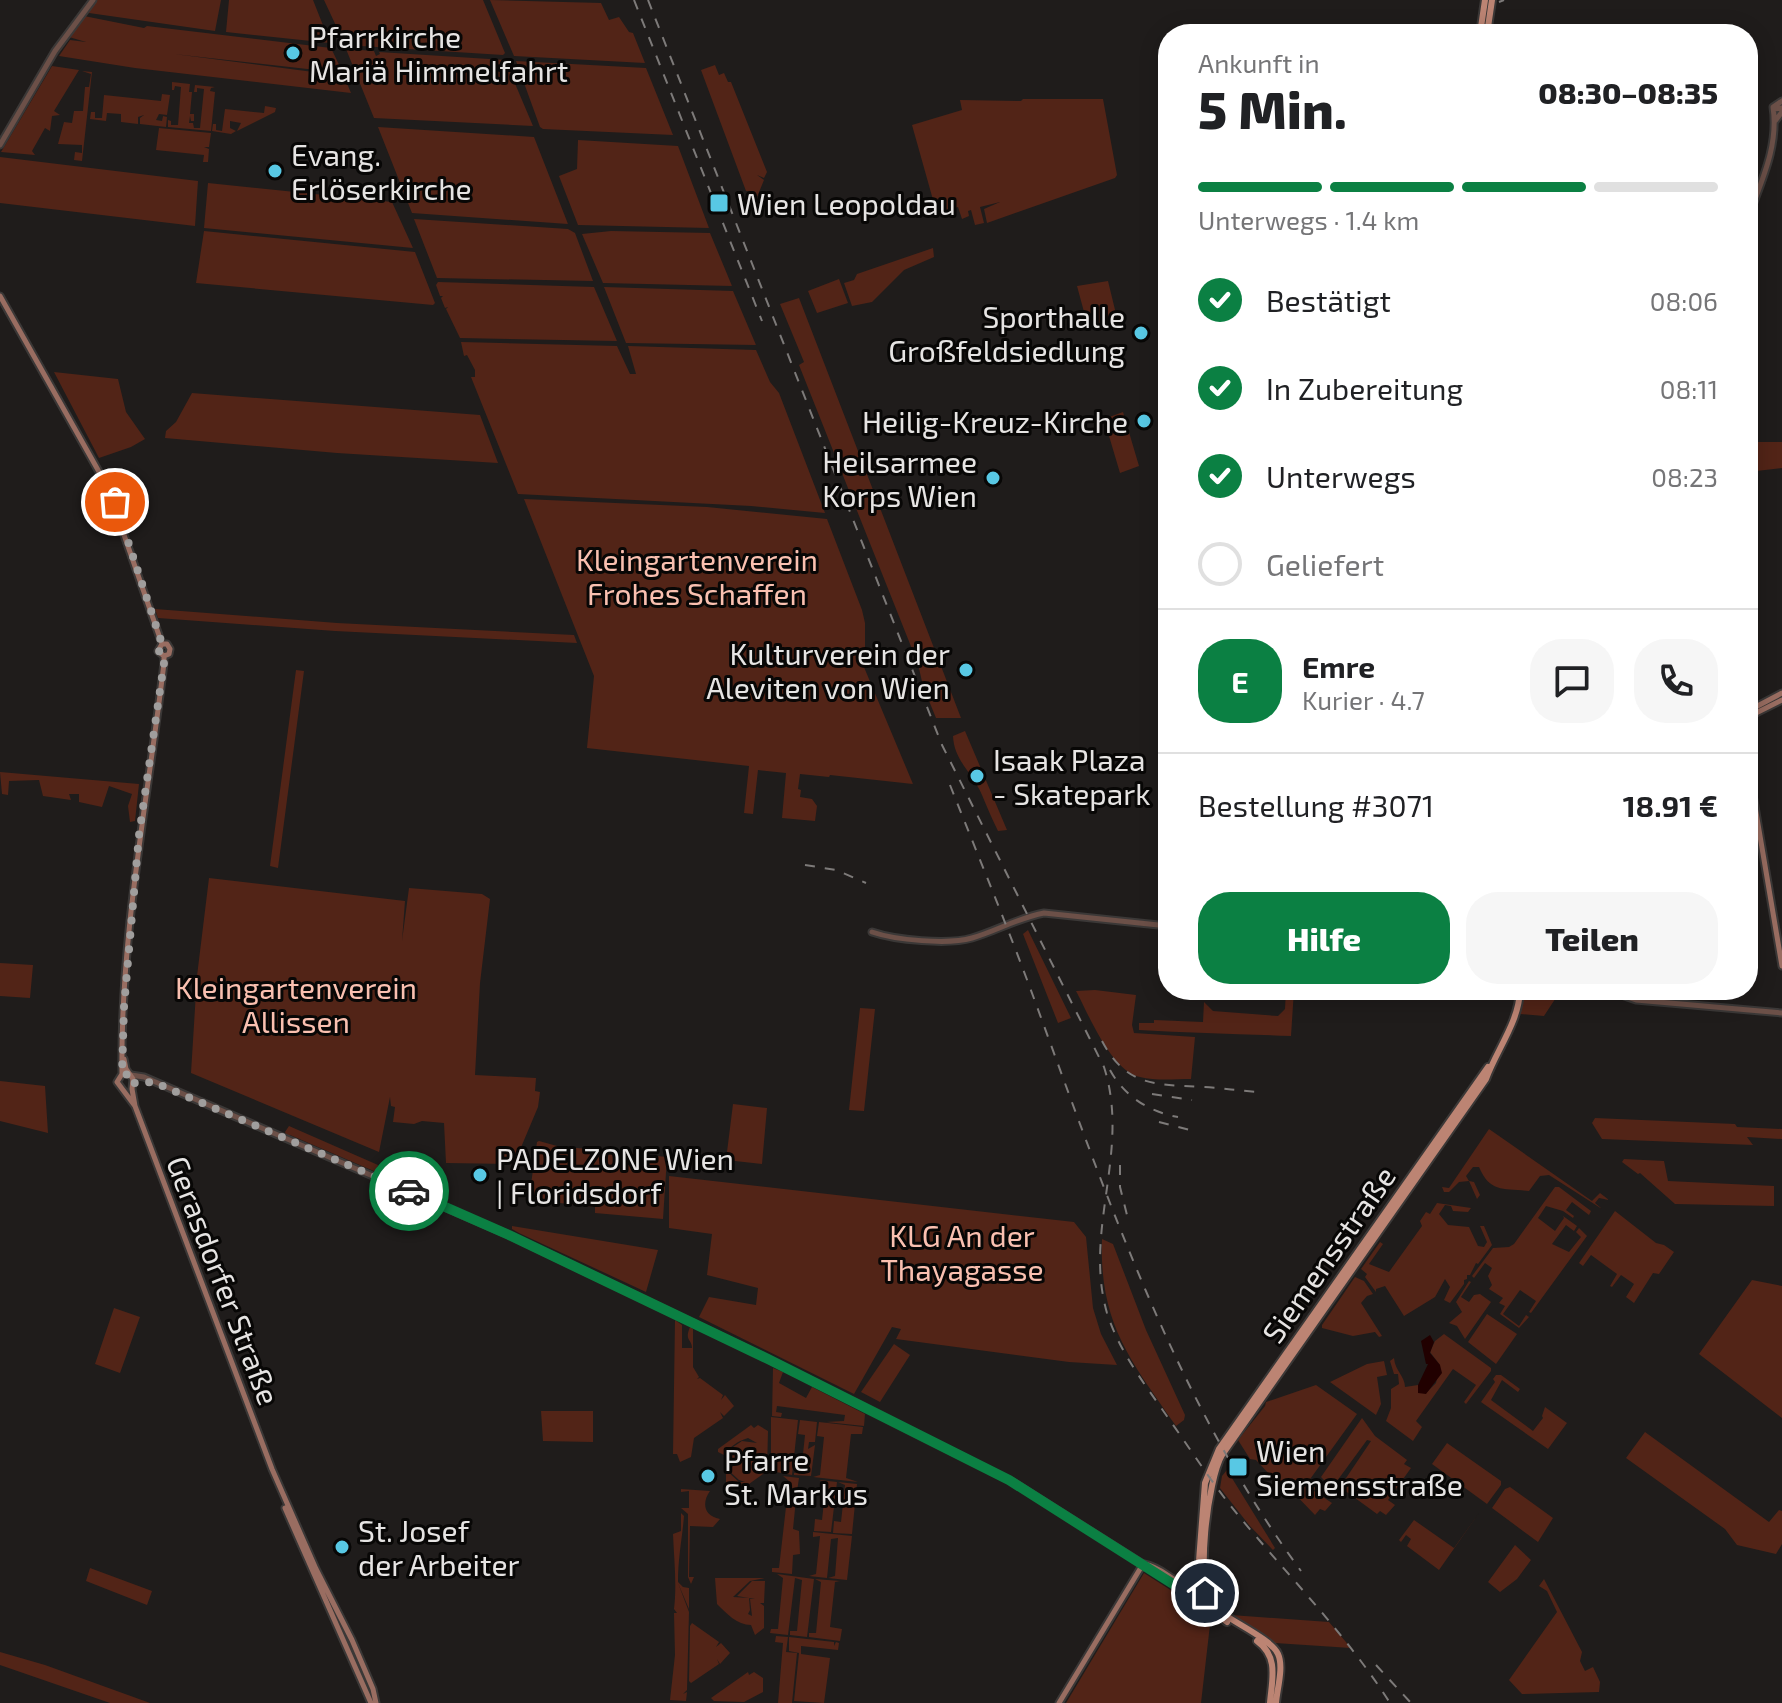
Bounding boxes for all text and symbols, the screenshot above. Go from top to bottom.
place label: Pfarrkirche Mariä Himmelfahrt [309,18,568,88]
marker: Pfarrkirche Mariä Himmelfahrt [284,44,302,62]
text: Ankunft in [1198,47,1320,78]
text: 08:30–08:35 [1538,74,1718,110]
text: 5 Min. [1198,77,1347,139]
place label: Evang. Erlöserkirche [291,136,472,206]
marker: Evang. Erlöserkirche [266,162,284,180]
place label: Wien Leopoldau [737,185,956,221]
marker: Wien Leopoldau [708,192,730,214]
text: Unterwegs · 1.4 km [1198,204,1419,235]
icon: check [1198,278,1242,322]
text: Bestätigt [1266,282,1391,318]
text: 08:06 [1650,285,1718,316]
place label: Sporthalle Großfeldsiedlung [888,298,1125,368]
marker: Sporthalle Großfeldsiedlung [1132,324,1150,342]
icon: check [1198,366,1242,410]
text: In Zubereitung [1266,370,1463,406]
text: 08:11 [1660,373,1718,404]
place label: Heilig-Kreuz-Kirche [862,403,1128,439]
marker: Heilig-Kreuz-Kirche [1135,412,1153,430]
place label: Heilsarmee Korps Wien [822,443,977,513]
icon: check [1198,454,1242,498]
text: Unterwegs [1266,458,1416,494]
text: 08:23 [1651,461,1718,492]
pin [81,468,149,536]
marker: Heilsarmee Korps Wien [984,469,1002,487]
icon: bag [93,480,137,524]
park label: Kleingartenverein Frohes Schaffen [576,541,818,611]
text: Geliefert [1266,546,1384,582]
place label: Kulturverein der Aleviten von Wien [706,635,950,705]
button: chat [1530,639,1614,723]
button: phone [1634,639,1718,723]
text: Emre [1302,648,1375,684]
marker: Kulturverein der Aleviten von Wien [957,661,975,679]
text: E [1231,663,1249,699]
text: Kurier · 4.7 [1302,684,1425,715]
place label: Isaak Plaza - Skatepark [993,741,1150,811]
marker: Isaak Plaza - Skatepark [968,767,986,785]
text: Bestellung #3071 [1198,787,1434,823]
text: 18.91 € [1623,787,1718,823]
button: Hilfe [1198,892,1450,984]
button: Teilen [1466,892,1718,984]
park label: Kleingartenverein Allissen [175,969,417,1039]
place label: PADELZONE Wien | Floridsdorf [496,1140,734,1210]
street label: Gerasdorfer Straße [160,1151,288,1409]
courier [369,1151,449,1231]
street label: Siemensstraße [1254,1159,1402,1349]
marker: PADELZONE Wien | Floridsdorf [471,1166,489,1184]
icon: car [387,1169,431,1213]
park label: KLG An der Thayagasse [880,1217,1044,1287]
place label: Wien Siemensstraße [1256,1432,1463,1502]
place label: Pfarre St. Markus [724,1441,868,1511]
marker: Wien Siemensstraße [1227,1456,1249,1478]
marker: Pfarre St. Markus [699,1467,717,1485]
place label: St. Josef der Arbeiter [358,1512,520,1582]
marker: St. Josef der Arbeiter [333,1538,351,1556]
pin [1171,1559,1239,1627]
icon: home [1183,1571,1227,1615]

